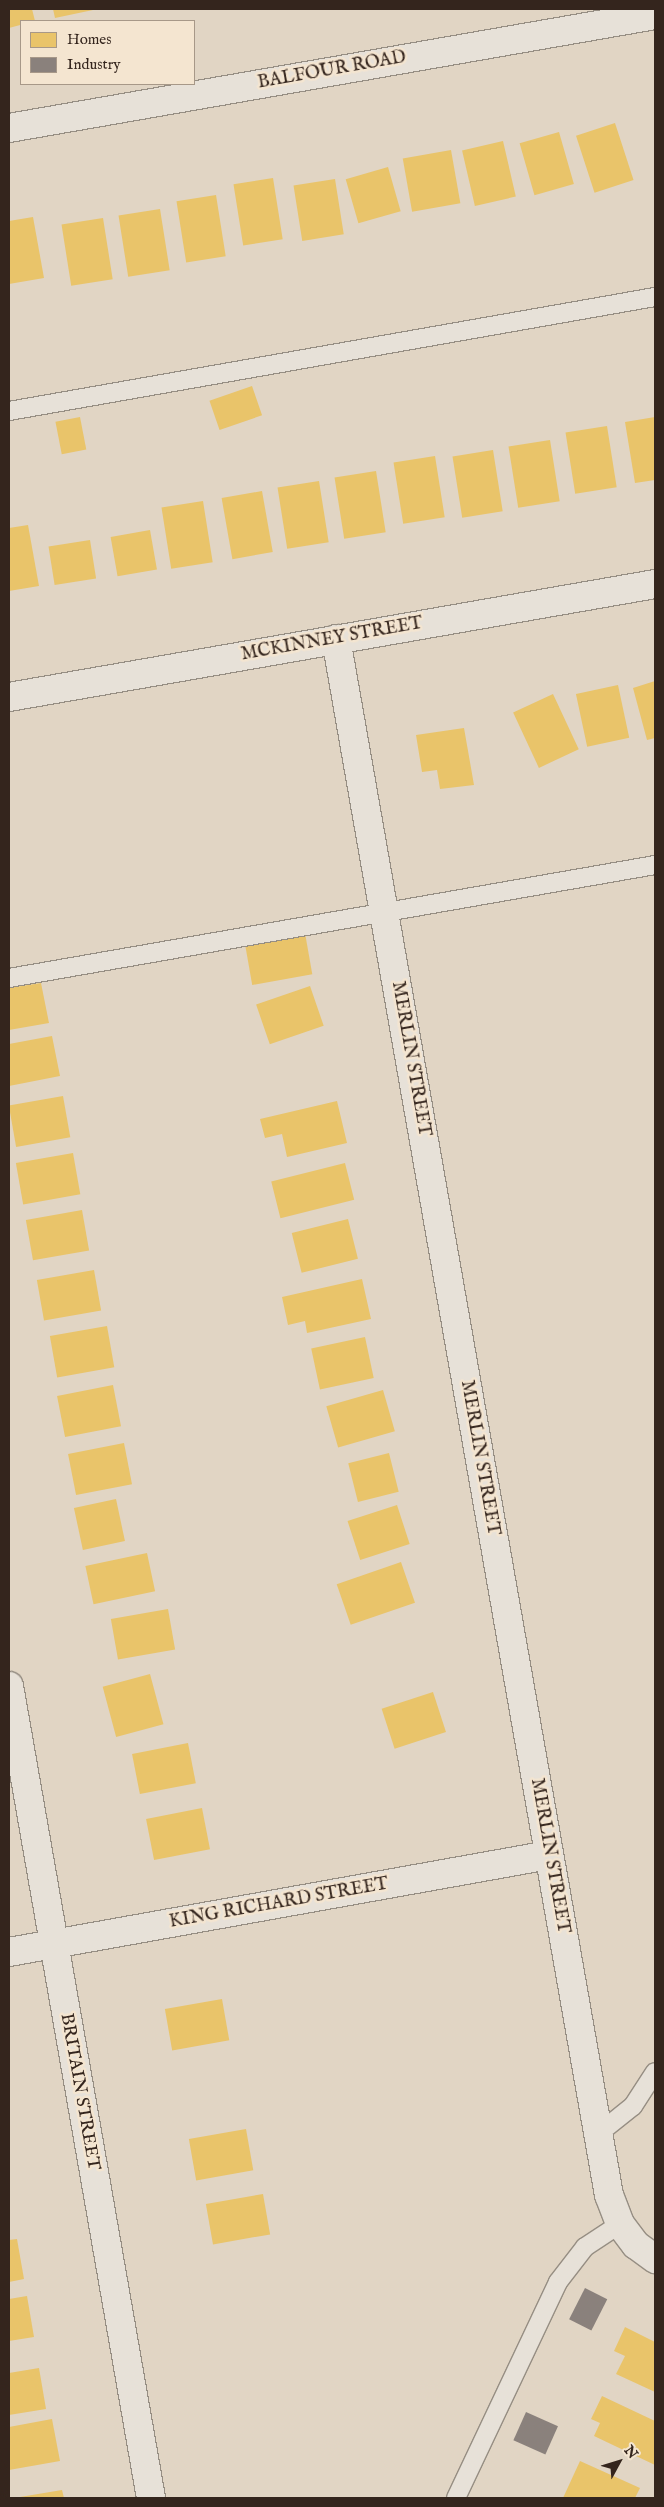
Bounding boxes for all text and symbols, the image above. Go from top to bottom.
legend [20,20,195,85]
text: Homes [67,30,111,49]
street label: BALFOUR ROAD [256,47,408,95]
text: Industry [67,55,121,74]
street label: MCKINNEY STREET [240,613,424,667]
street label: MERLIN STREET [386,980,434,1138]
street label: MERLIN STREET [455,1379,503,1537]
street label: MERLIN STREET [525,1777,573,1935]
street label: KING RICHARD STREET [168,1874,390,1934]
street label: BRITAIN STREET [55,2012,103,2172]
north arrow [594,2437,644,2487]
text: N [620,2442,641,2463]

